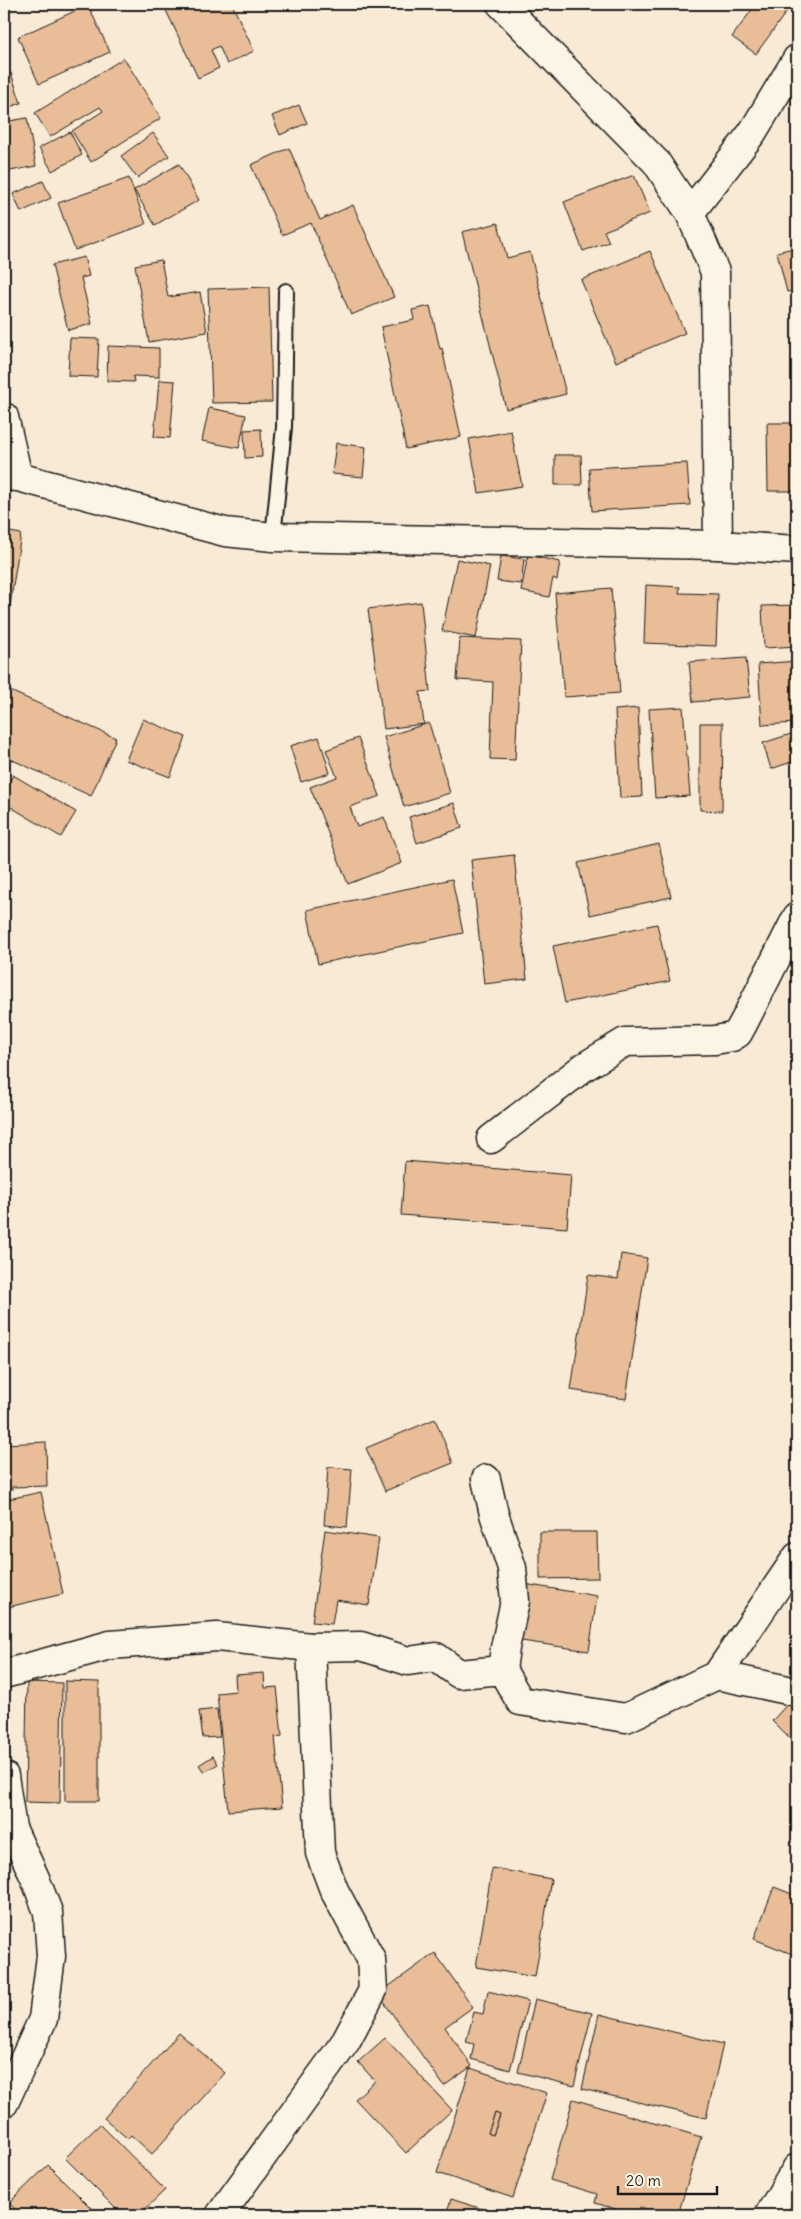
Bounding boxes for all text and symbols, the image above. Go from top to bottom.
scale bar [618,2164,717,2196]
text: 20 m [626,2171,661,2190]

